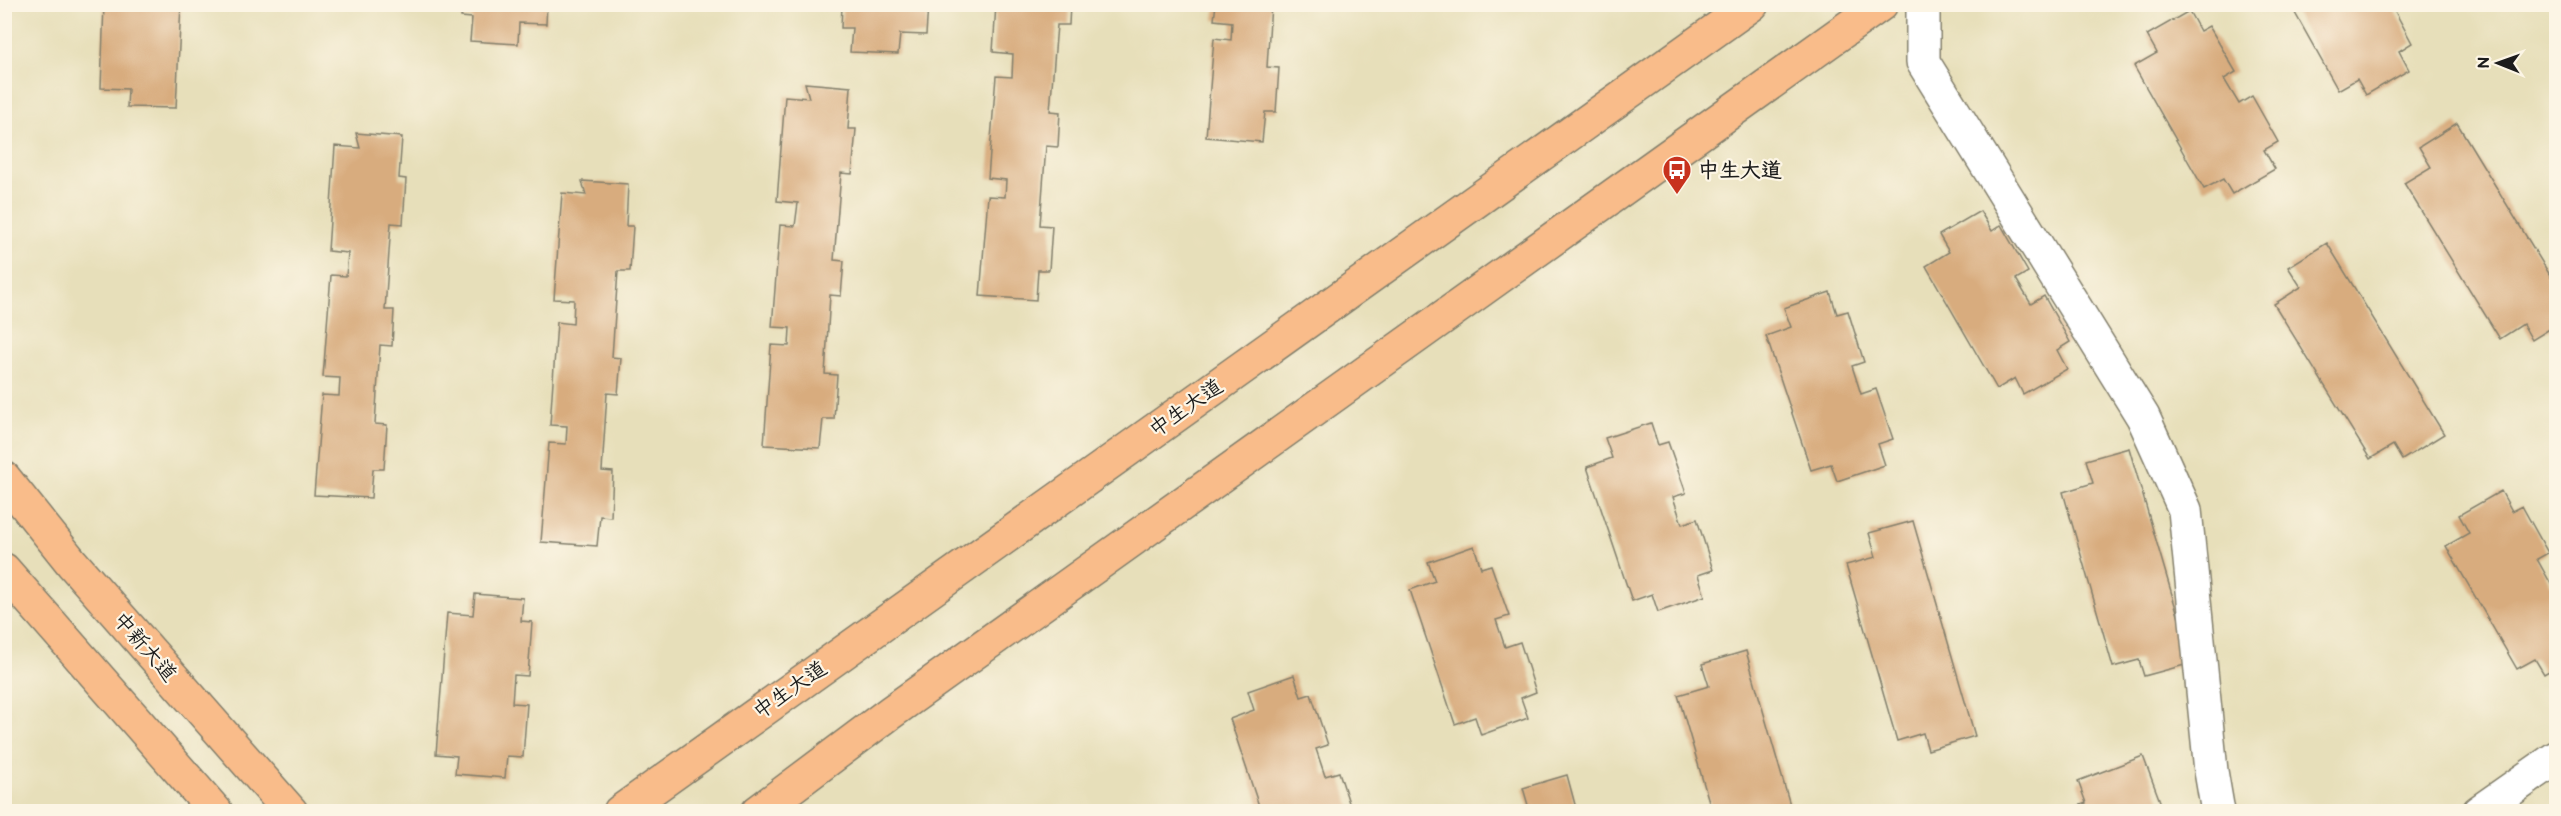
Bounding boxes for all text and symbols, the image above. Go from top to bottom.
north arrow [2468,33,2528,93]
text: N [2475,57,2494,69]
bus stop icon: 中生大道 [1661,154,1693,196]
place label: 中生大道 [1698,158,1782,183]
street label: 中生大道 [1144,374,1228,442]
street label: 中新大道 [108,607,182,687]
street label: 中生大道 [748,656,832,724]

